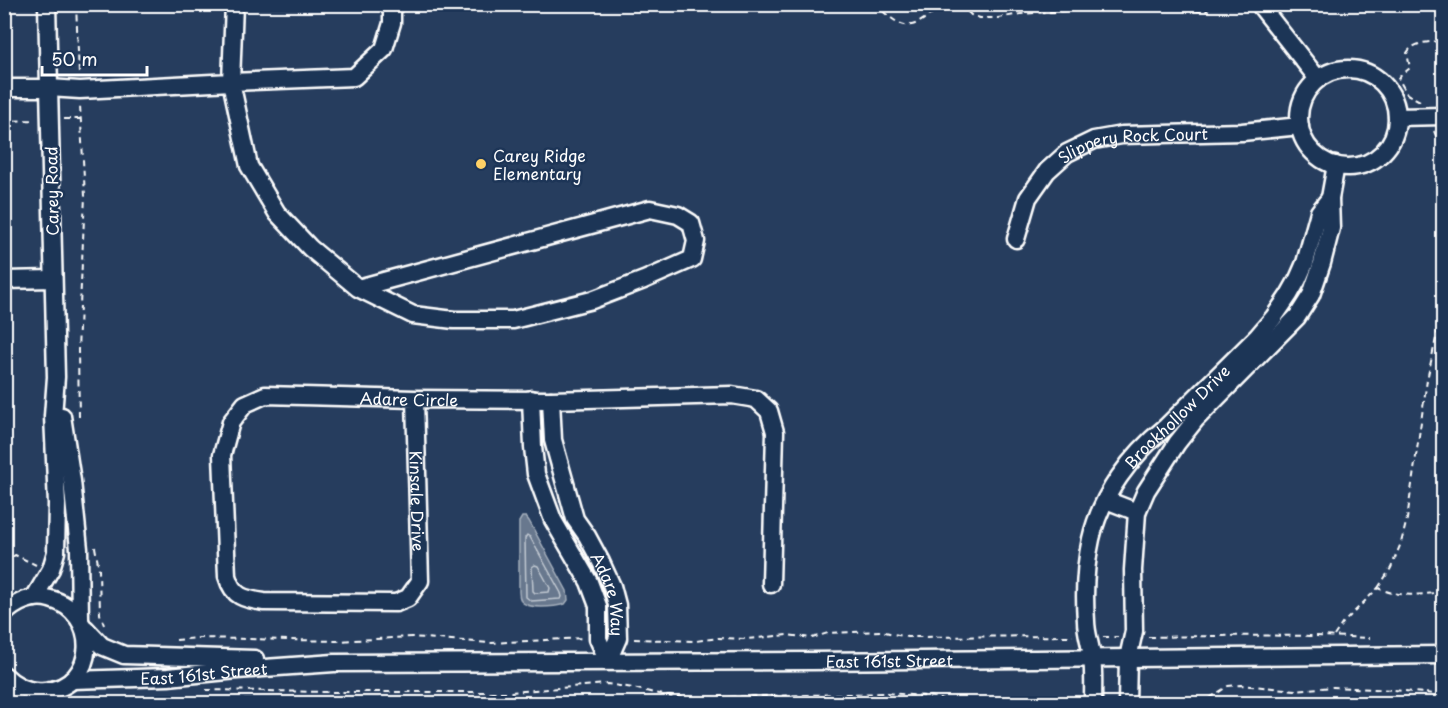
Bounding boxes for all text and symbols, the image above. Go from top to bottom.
scale bar [42,39,147,77]
text: 50 m [51,45,98,72]
street label: Slippery Rock Court [1052,121,1209,168]
place label: Carey Ridge Elementary [493,143,586,185]
street label: Carey Road [38,146,64,236]
marker: Carey Ridge Elementary [474,157,488,171]
street label: Brookhollow Drive [1118,359,1235,474]
street label: Adare Circle [359,386,458,411]
street label: Kinsale Drive [404,450,431,552]
street label: Adare Way [586,547,630,637]
street label: East 161st Street [826,648,954,673]
street label: East 161st Street [140,656,269,690]

